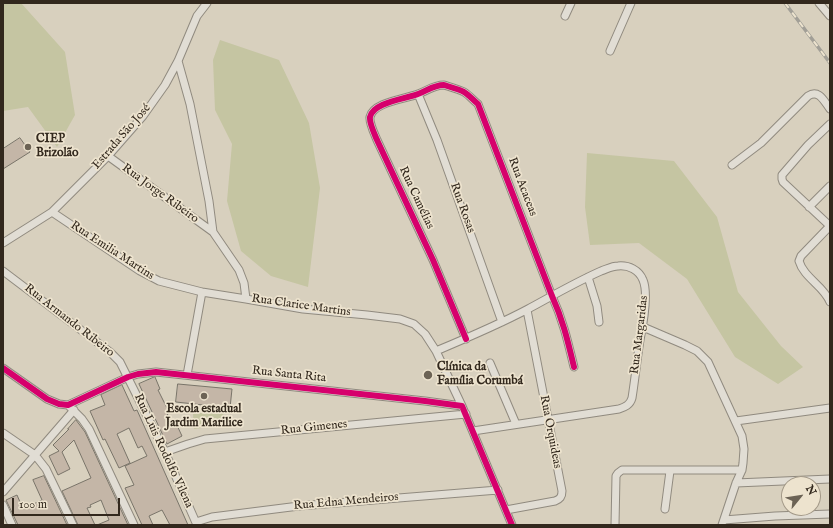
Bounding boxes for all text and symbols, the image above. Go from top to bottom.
street label: Estrada São José [90,101,154,173]
place label: CIEP Brizolão [36,133,78,161]
marker: CIEP Brizolão [23,142,33,152]
street label: Rua Acaceas [504,156,540,218]
street label: Rua Jorge Ribeiro [119,161,201,227]
street label: Rua Camélias [395,164,437,232]
street label: Rua Rosas [446,181,478,235]
street label: Rua Emilia Martins [67,219,157,283]
street label: Rua Armando Ribeiro [21,281,117,361]
street label: Rua Clarice Martins [251,292,351,320]
street label: Rua Margaridas [628,295,652,375]
place label: Clínica da Família Corumbá [437,361,523,389]
street label: Rua Santa Rita [251,364,327,386]
marker: Clínica da Família Corumbá [422,369,434,381]
marker: Escola estadual Jardim Marilice [199,391,209,401]
street label: Rua Luis Rodolfo Vilena [130,392,196,510]
street label: Rua Orquideas [536,394,564,470]
place label: Escola estadual Jardim Marilice [166,403,242,431]
street label: Rua Gimenes [280,417,348,439]
north arrow [781,476,821,516]
text: N [802,483,819,498]
scale bar [14,490,122,516]
street label: Rua Edna Mendeiros [293,490,399,514]
text: 100 m [19,497,47,512]

